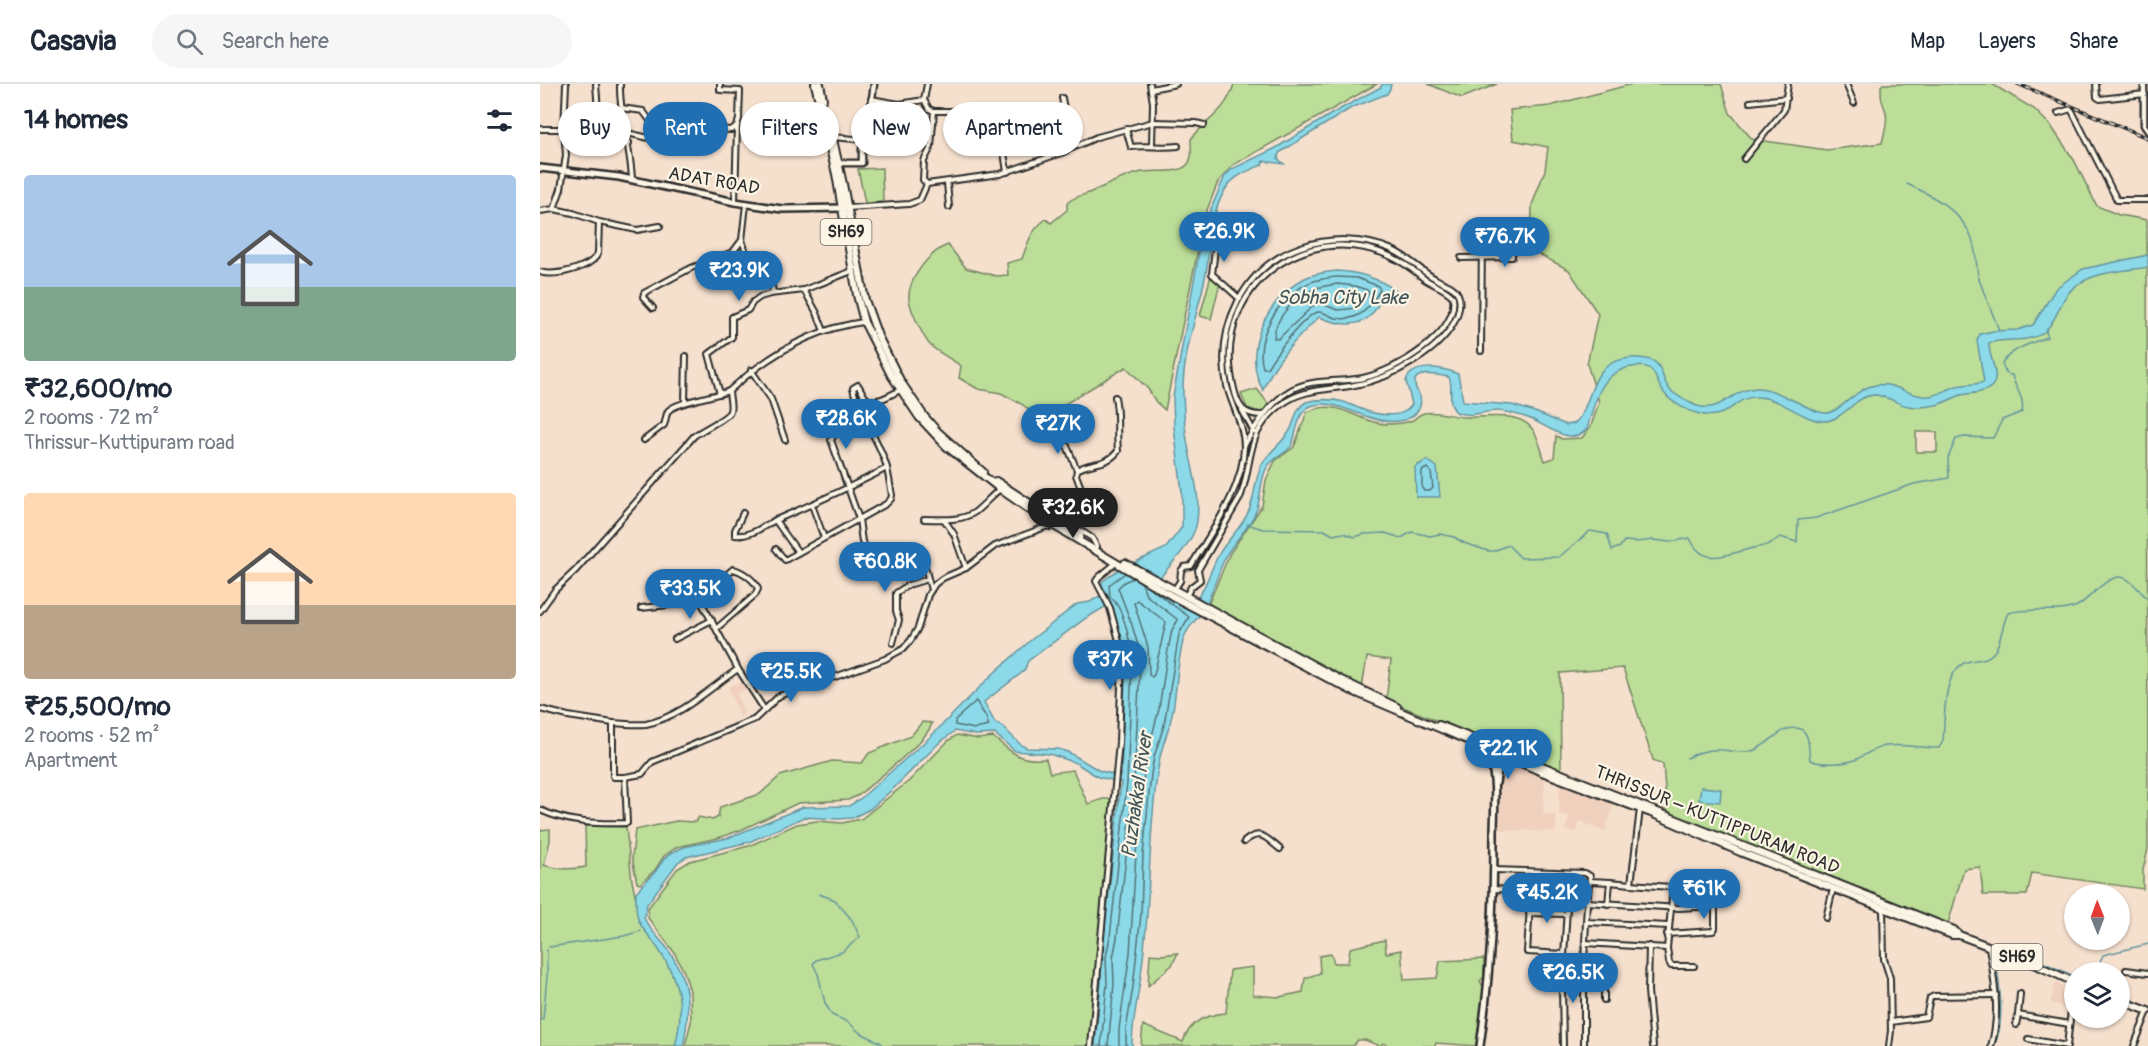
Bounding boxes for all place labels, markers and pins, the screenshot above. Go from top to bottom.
pin: ₹26.9K [1175,212,1273,263]
pin: ₹76.7K [1456,217,1554,268]
pin: ₹23.9K [690,251,788,302]
pin: ₹28.6K [797,399,895,450]
pin: ₹27K [1022,404,1094,455]
pin: ₹32.6K [1024,488,1122,539]
pin: ₹60.8K [836,542,934,593]
pin: ₹33.5K [641,569,739,620]
pin: ₹37K [1074,640,1146,691]
pin: ₹25.5K [742,652,840,703]
pin: ₹22.1K [1459,729,1557,780]
pin: ₹61K [1668,869,1740,920]
pin: ₹45.2K [1498,873,1596,924]
pin: ₹26.5K [1524,953,1622,1004]

